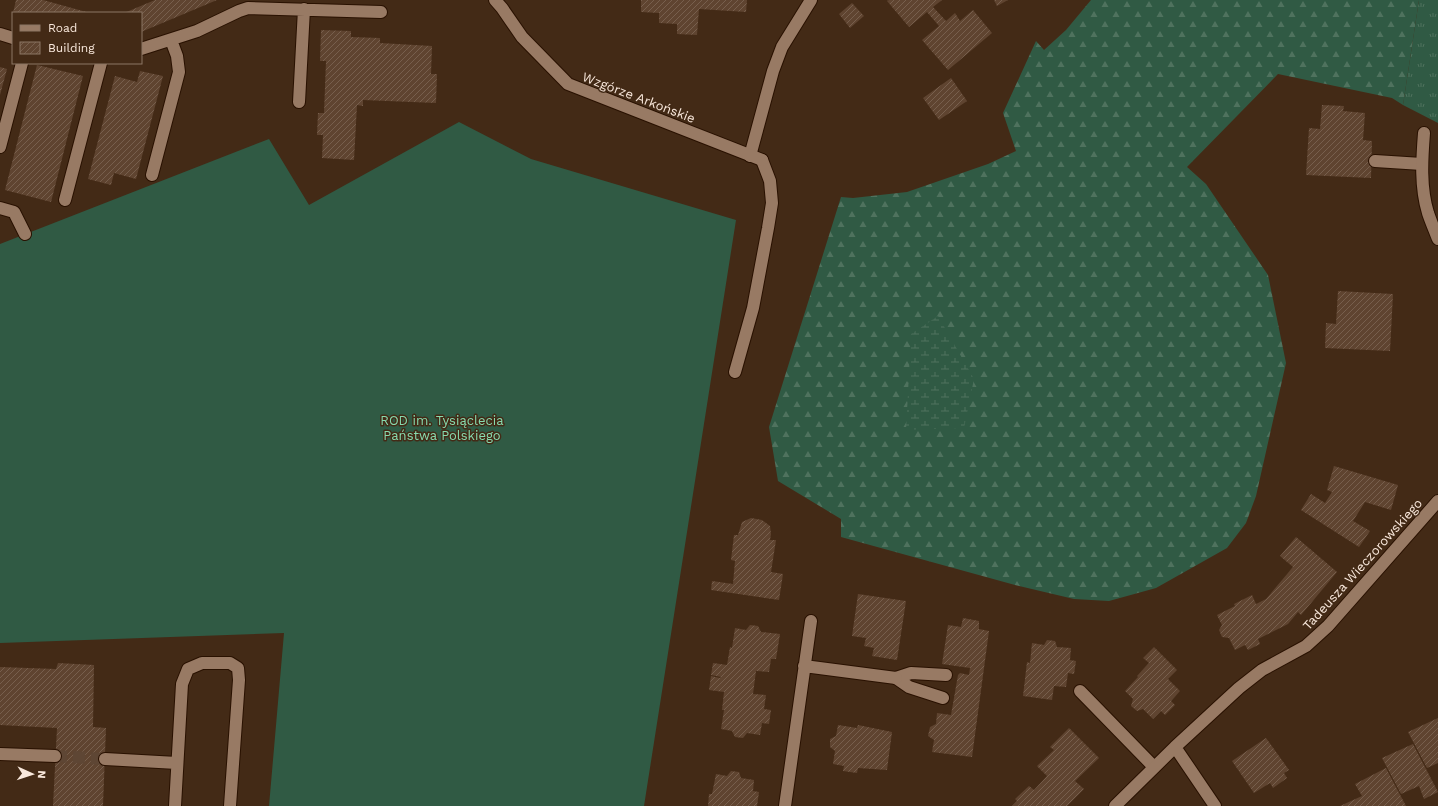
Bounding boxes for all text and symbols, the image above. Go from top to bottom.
legend [12,12,142,64]
text: Road [48,21,77,35]
text: Building [48,41,95,55]
street label: Wzgórze Arkońskie [580,69,697,126]
park label: ROD im. Tysiąclecia Państwa Polskiego [380,413,504,443]
street label: Tadeusza Wieczorowskiego [1300,496,1425,633]
north arrow [12,754,52,794]
text: N [35,770,48,779]

